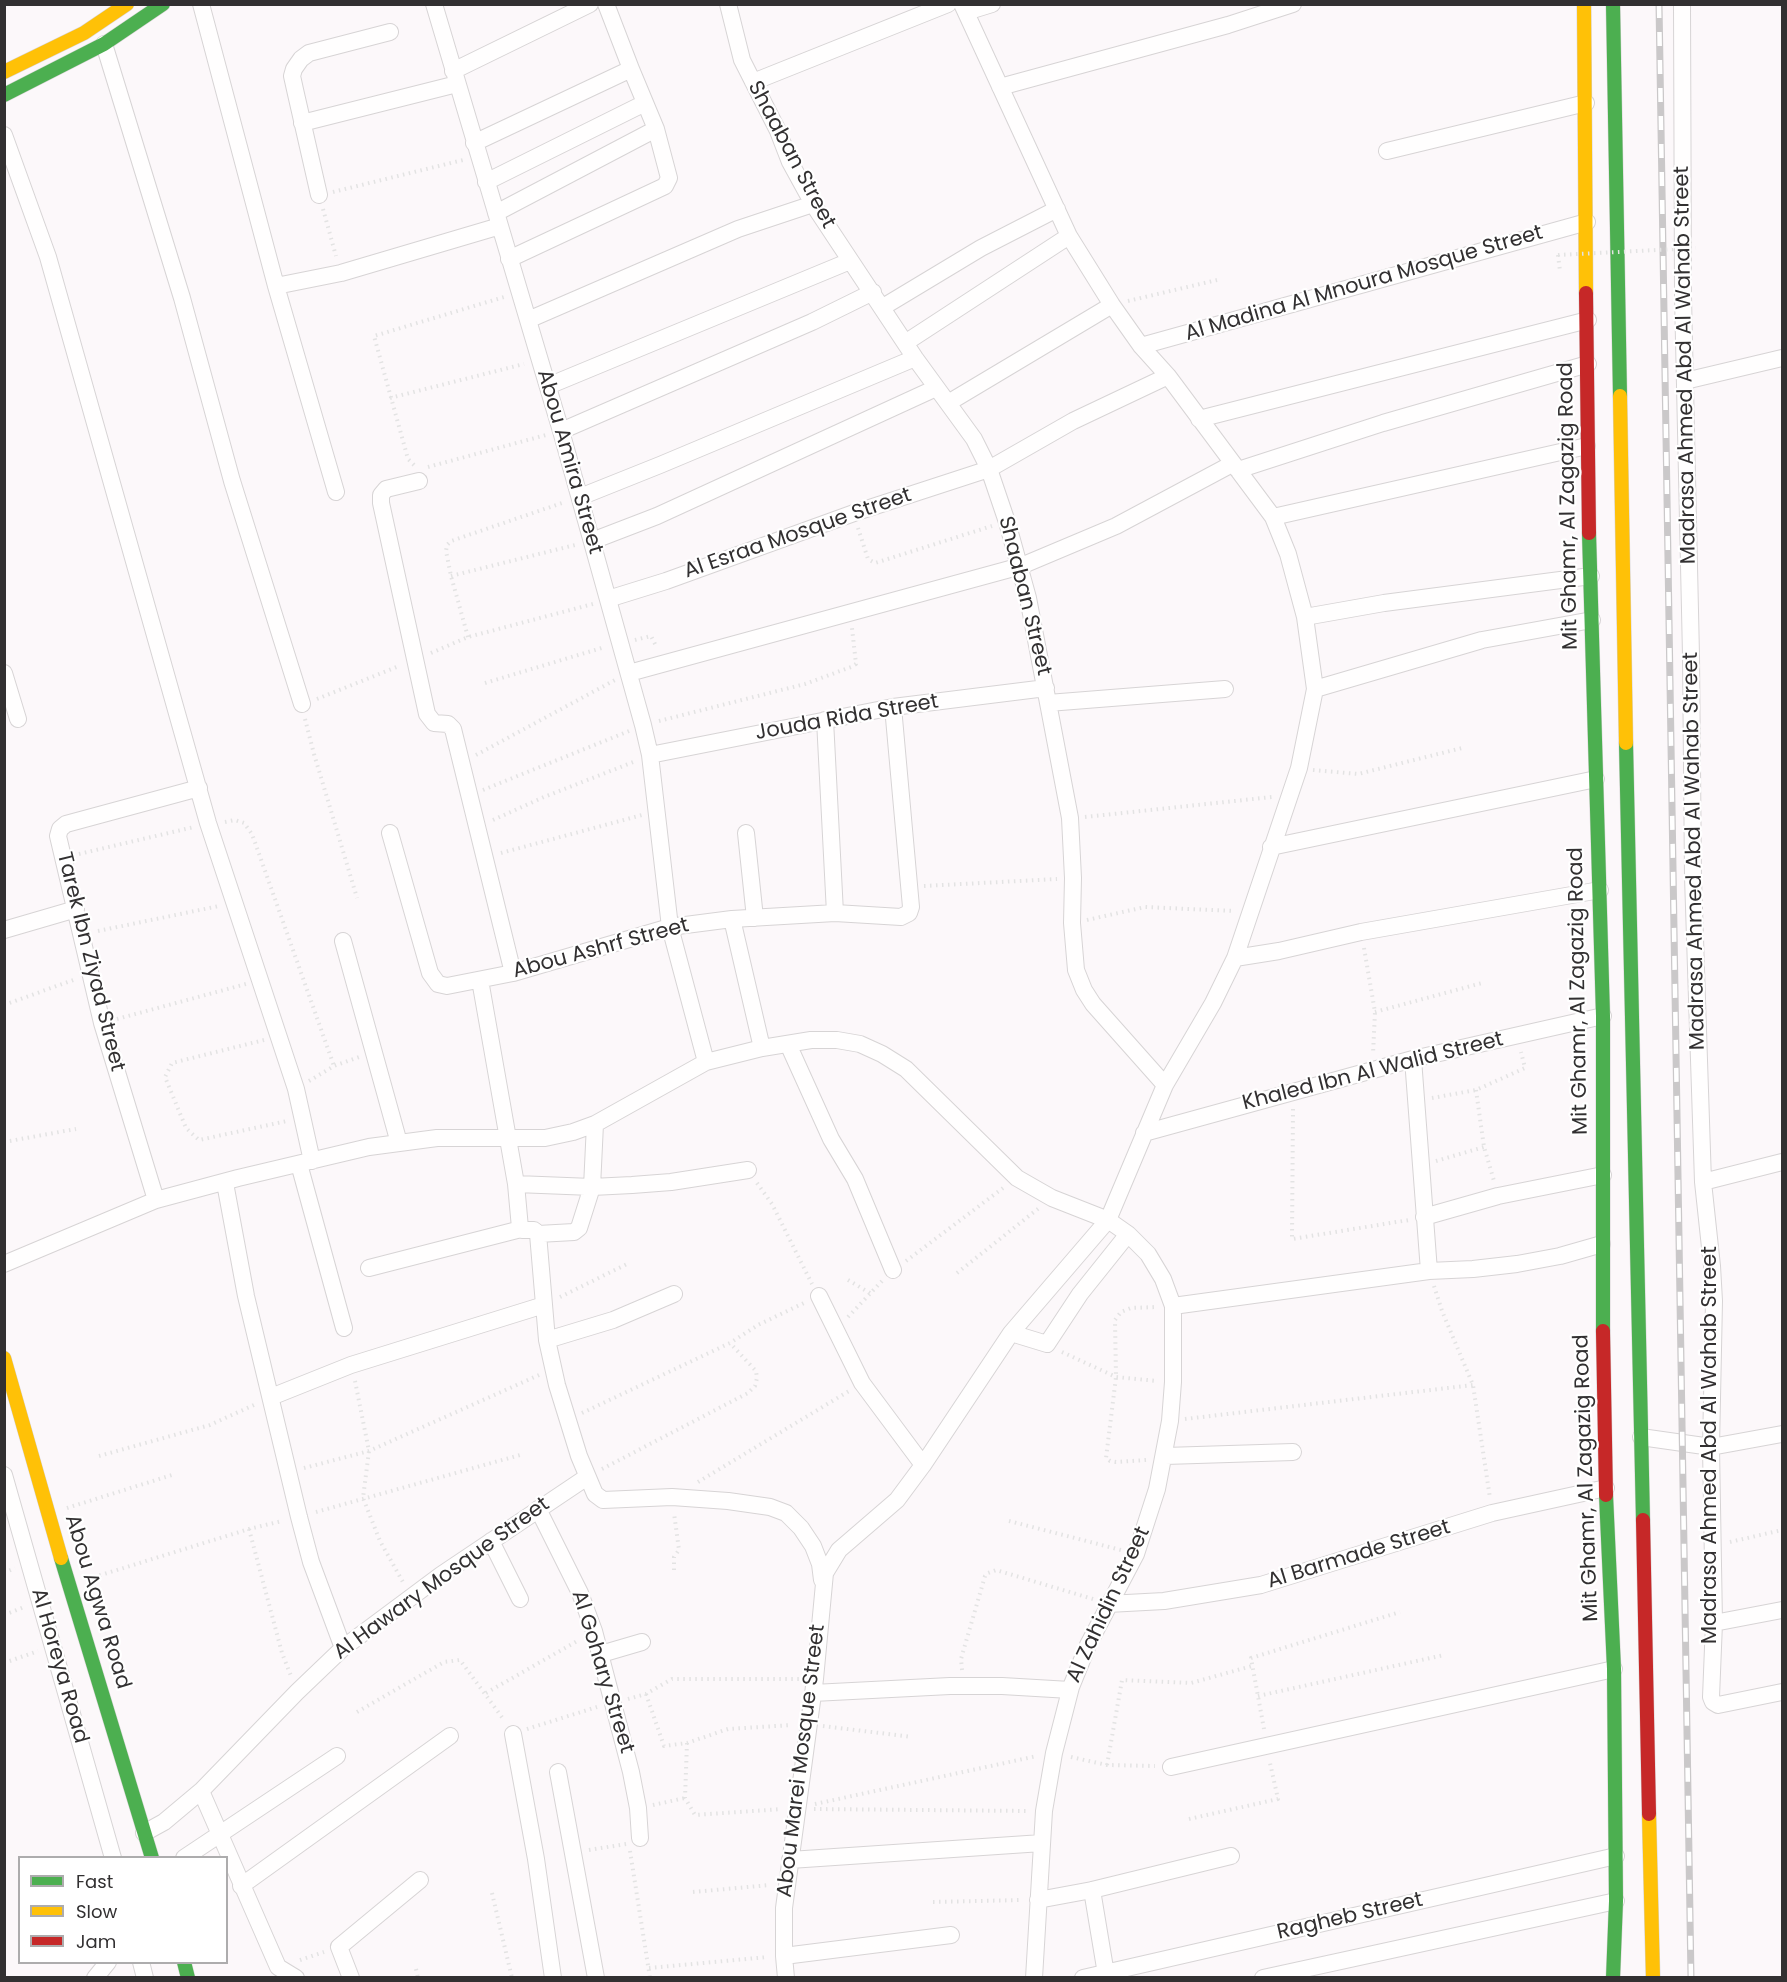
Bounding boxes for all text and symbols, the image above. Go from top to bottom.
street label: Shaaban Street [742,77,840,233]
street label: Madrasa Ahmed Abd Al Wahab Street [1670,166,1702,564]
street label: Al Madina Al Mnoura Mosque Street [1182,221,1546,347]
street label: Mit Ghamr, Al Zagazig Road [1554,362,1584,650]
street label: Abou Amira Street [531,367,607,557]
street label: Al Esraa Mosque Street [681,483,915,585]
street label: Shaaban Street [992,514,1056,678]
street label: Madrasa Ahmed Abd Al Wahab Street [1679,652,1711,1050]
street label: Jouda Rida Street [754,689,940,747]
street label: Mit Ghamr, Al Zagazig Road [1564,847,1594,1135]
street label: Tarek Ibn Ziyad Street [51,850,129,1074]
street label: Abou Ashrf Street [510,913,692,985]
street label: Khaled Ibn Al Walid Street [1240,1027,1506,1117]
street label: Madrasa Ahmed Abd Al Wahab Street [1698,1246,1724,1644]
street label: Mit Ghamr, Al Zagazig Road [1569,1334,1605,1622]
street label: Al Hawary Mosque Street [329,1492,555,1666]
street label: Abou Agwa Road [59,1512,135,1692]
street label: Al Barmade Street [1264,1515,1454,1595]
street label: Al Zahidin Street [1062,1523,1156,1687]
street label: Al Horeya Road [25,1586,93,1746]
street label: Al Gohary Street [565,1587,639,1757]
street label: Abou Marei Mosque Street [773,1623,831,1899]
legend [18,1856,228,1964]
text: Fast [76,1869,113,1894]
street label: Ragheb Street [1275,1888,1425,1946]
text: Slow [76,1899,117,1924]
text: Jam [76,1929,116,1954]

